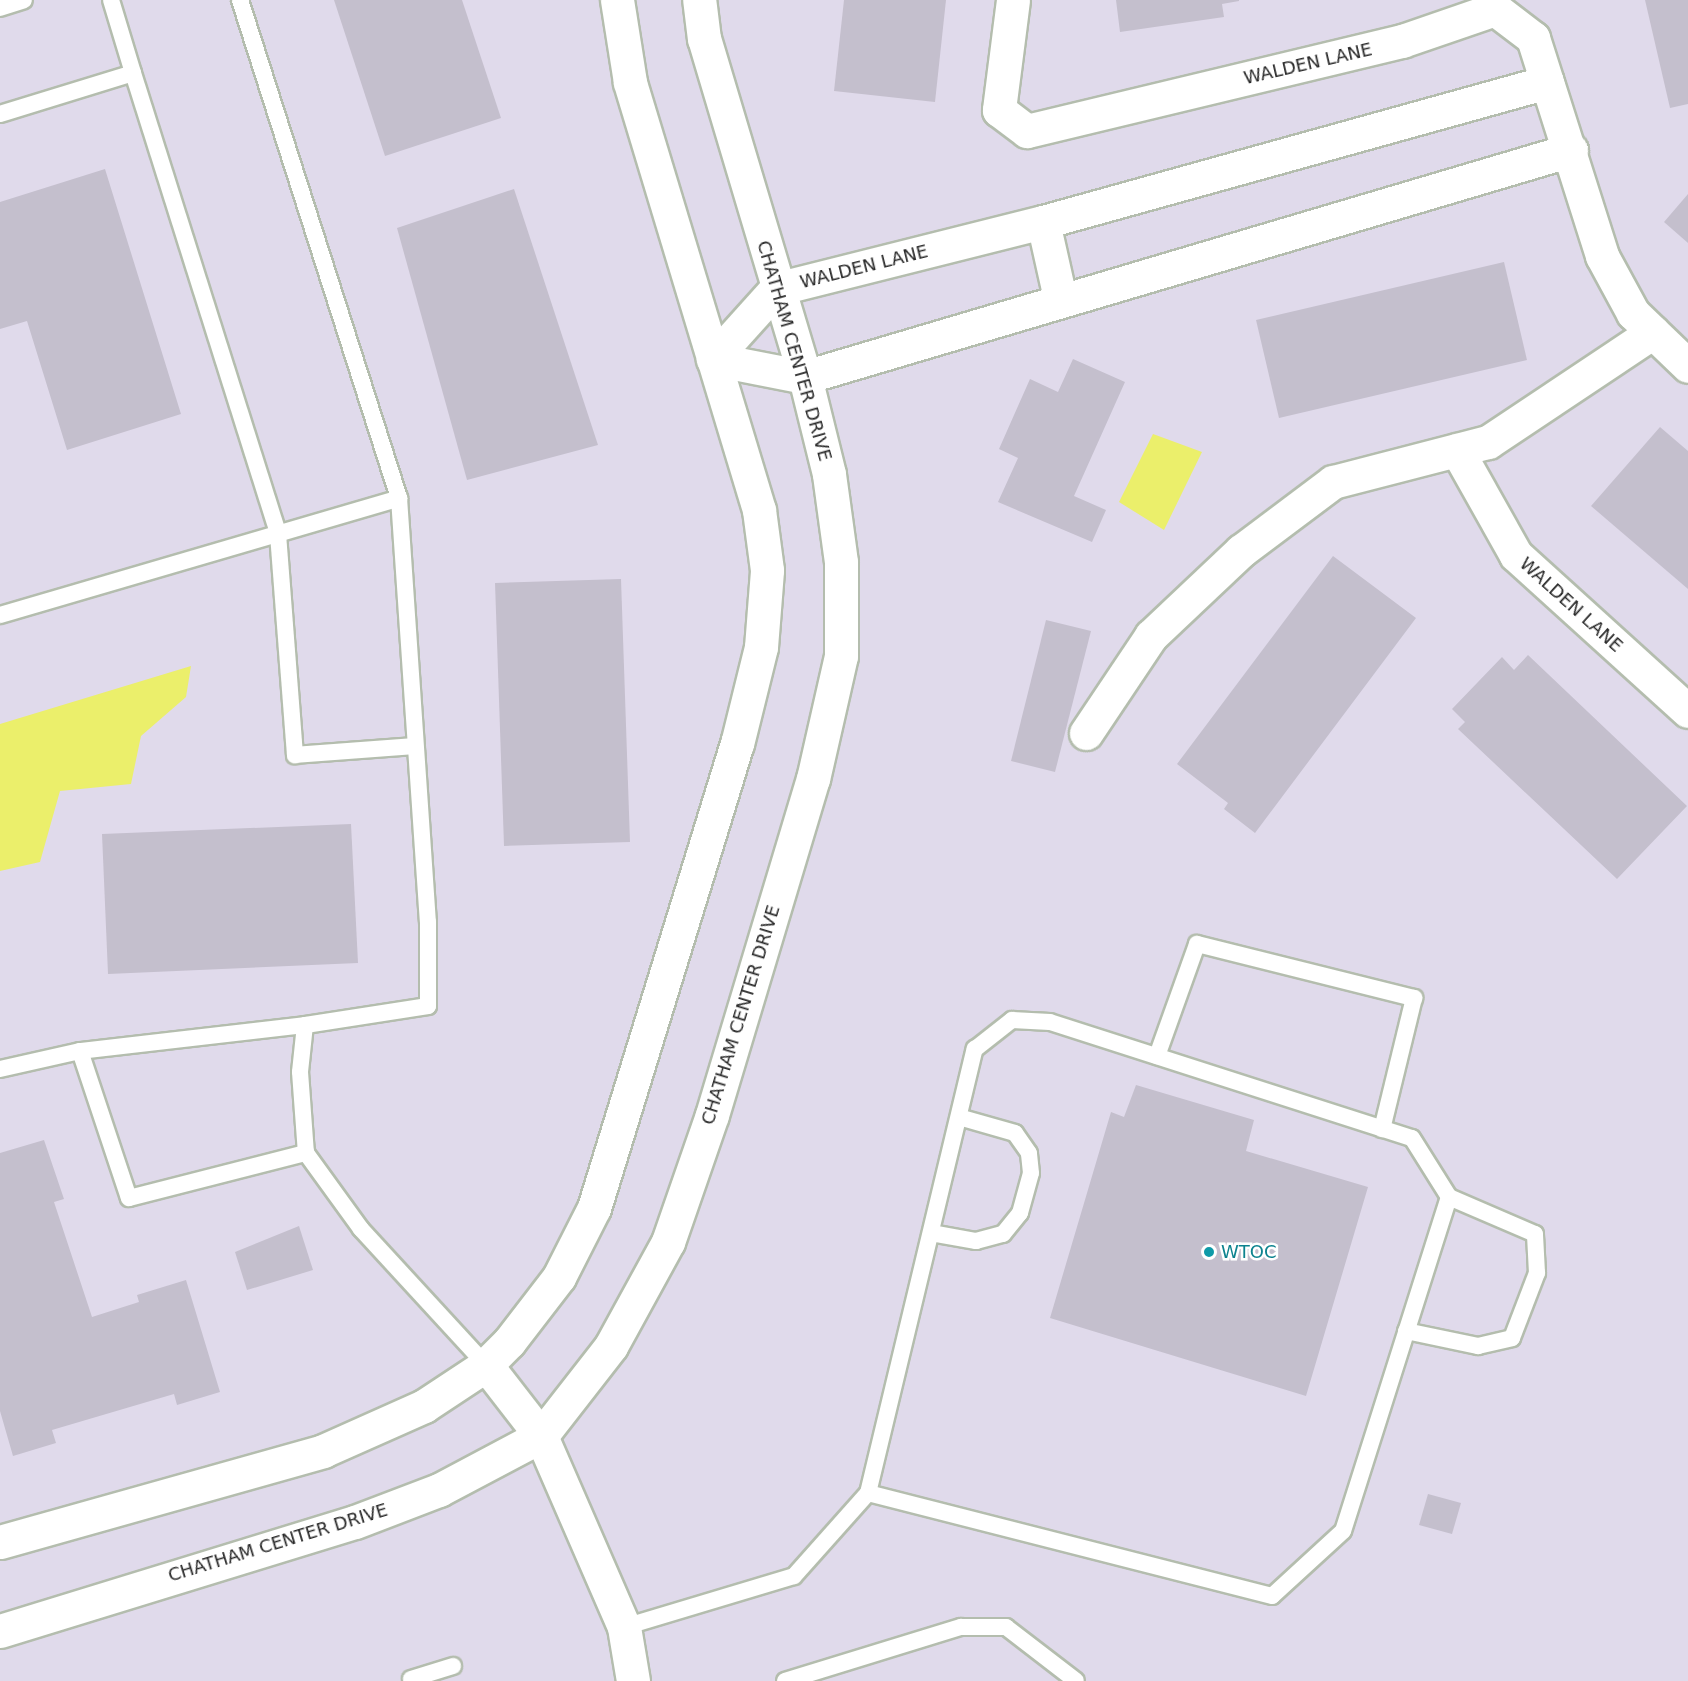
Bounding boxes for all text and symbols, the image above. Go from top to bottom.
street label: WALDEN LANE [1242,39,1374,89]
street label: CHATHAM CENTER DRIVE [752,238,836,464]
street label: WALDEN LANE [798,241,930,293]
street label: WALDEN LANE [1515,553,1627,657]
street label: CHATHAM CENTER DRIVE [697,903,785,1127]
place label: WTOC [1221,1241,1277,1263]
marker: WTOC [1202,1245,1216,1259]
street label: CHATHAM CENTER DRIVE [166,1499,390,1587]

